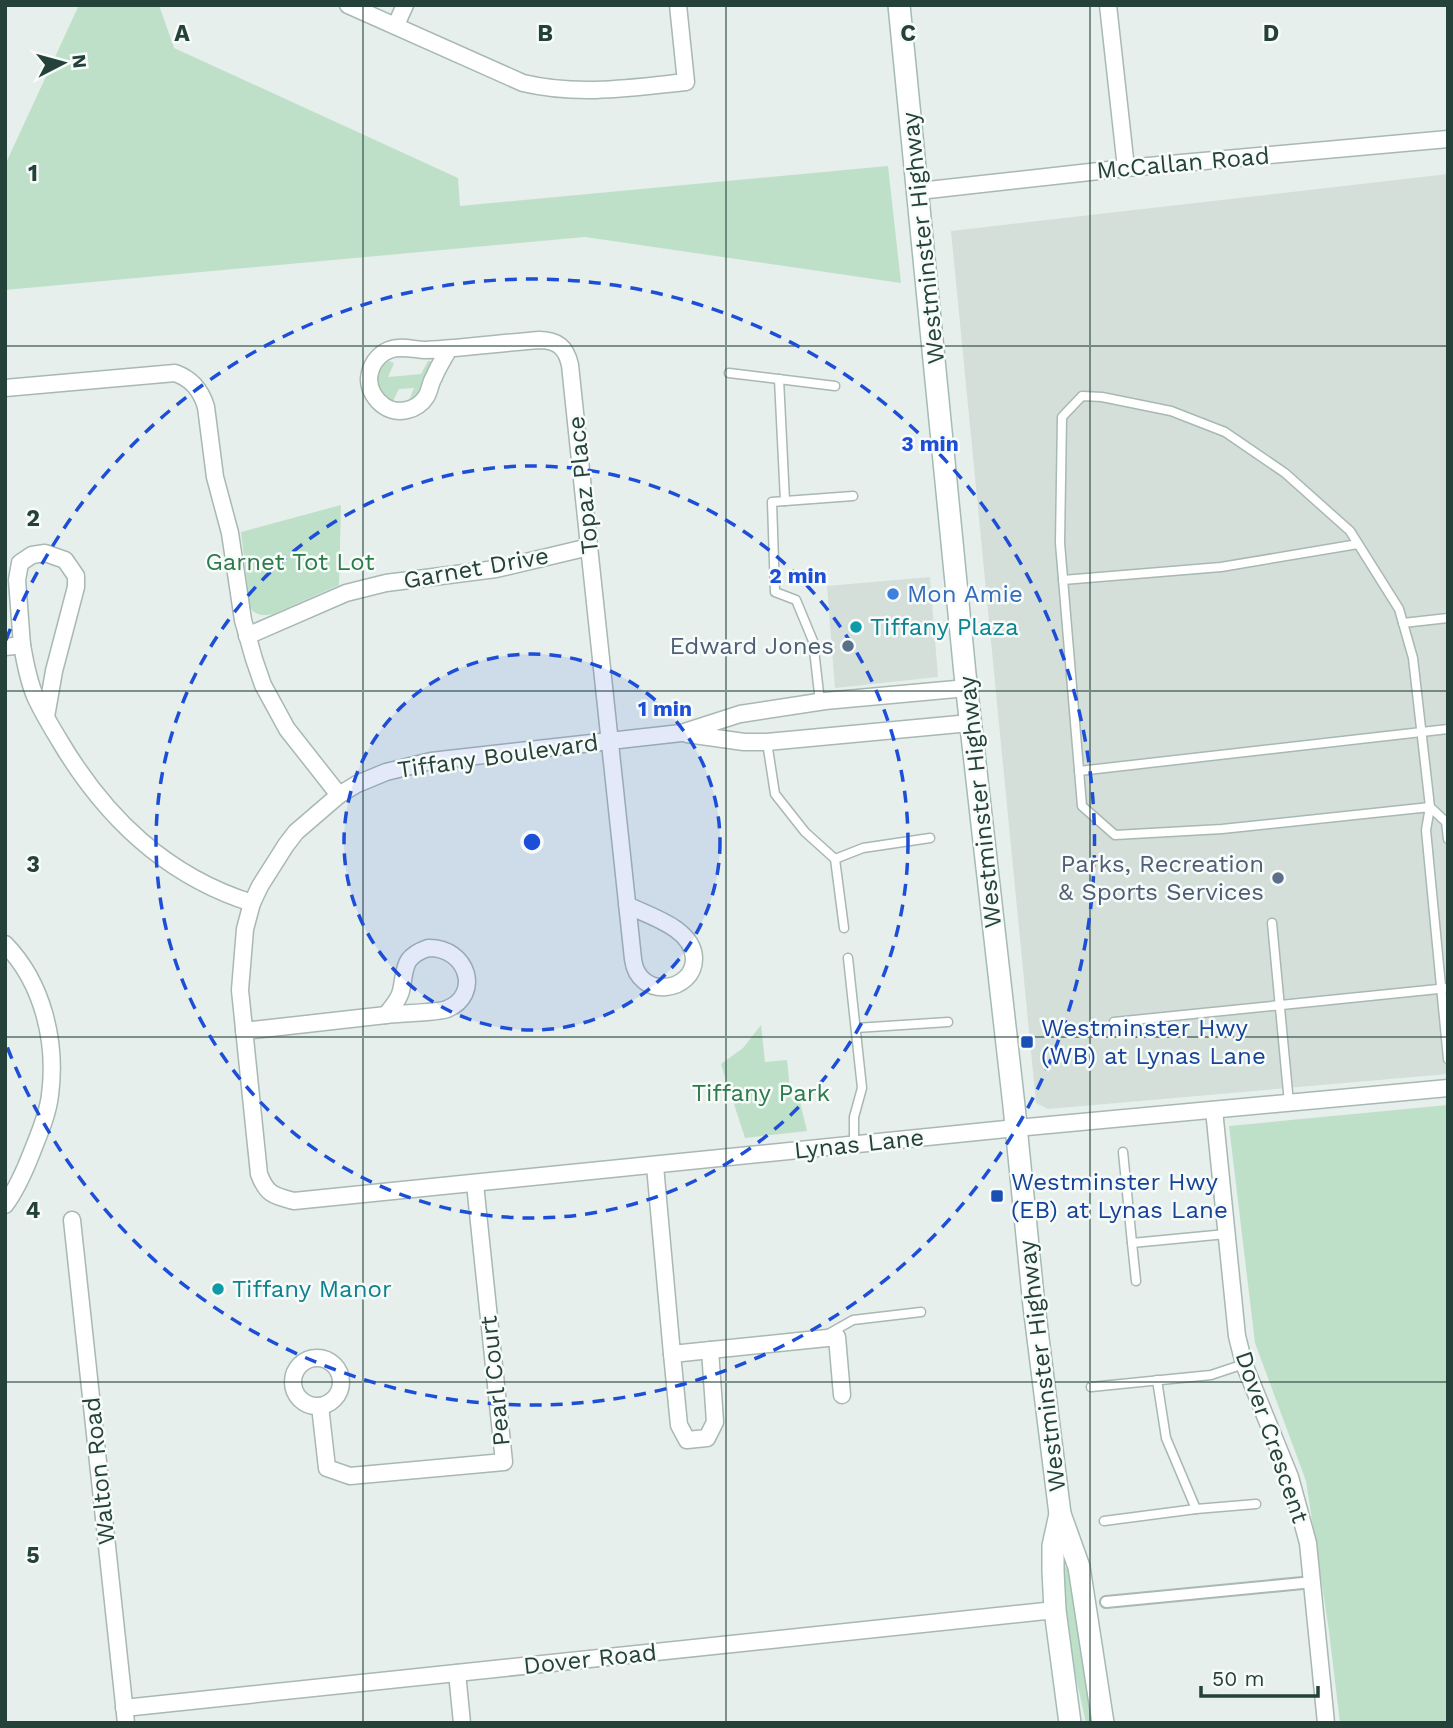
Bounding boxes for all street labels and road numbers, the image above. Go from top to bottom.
street label: Westminster Highway [896,110,950,365]
street label: McCallan Road [1095,141,1271,185]
street label: Topaz Place [562,415,604,555]
street label: Garnet Drive [401,541,551,595]
street label: Westminster Highway [953,674,1007,929]
street label: Tiffany Boulevard [396,728,600,784]
street label: Lynas Lane [793,1123,925,1165]
street label: Westminster Highway [1013,1238,1071,1493]
street label: Pearl Court [474,1314,516,1448]
street label: Dover Crescent [1229,1347,1315,1527]
street label: Walton Road [77,1396,121,1546]
street label: Dover Road [522,1638,658,1680]

